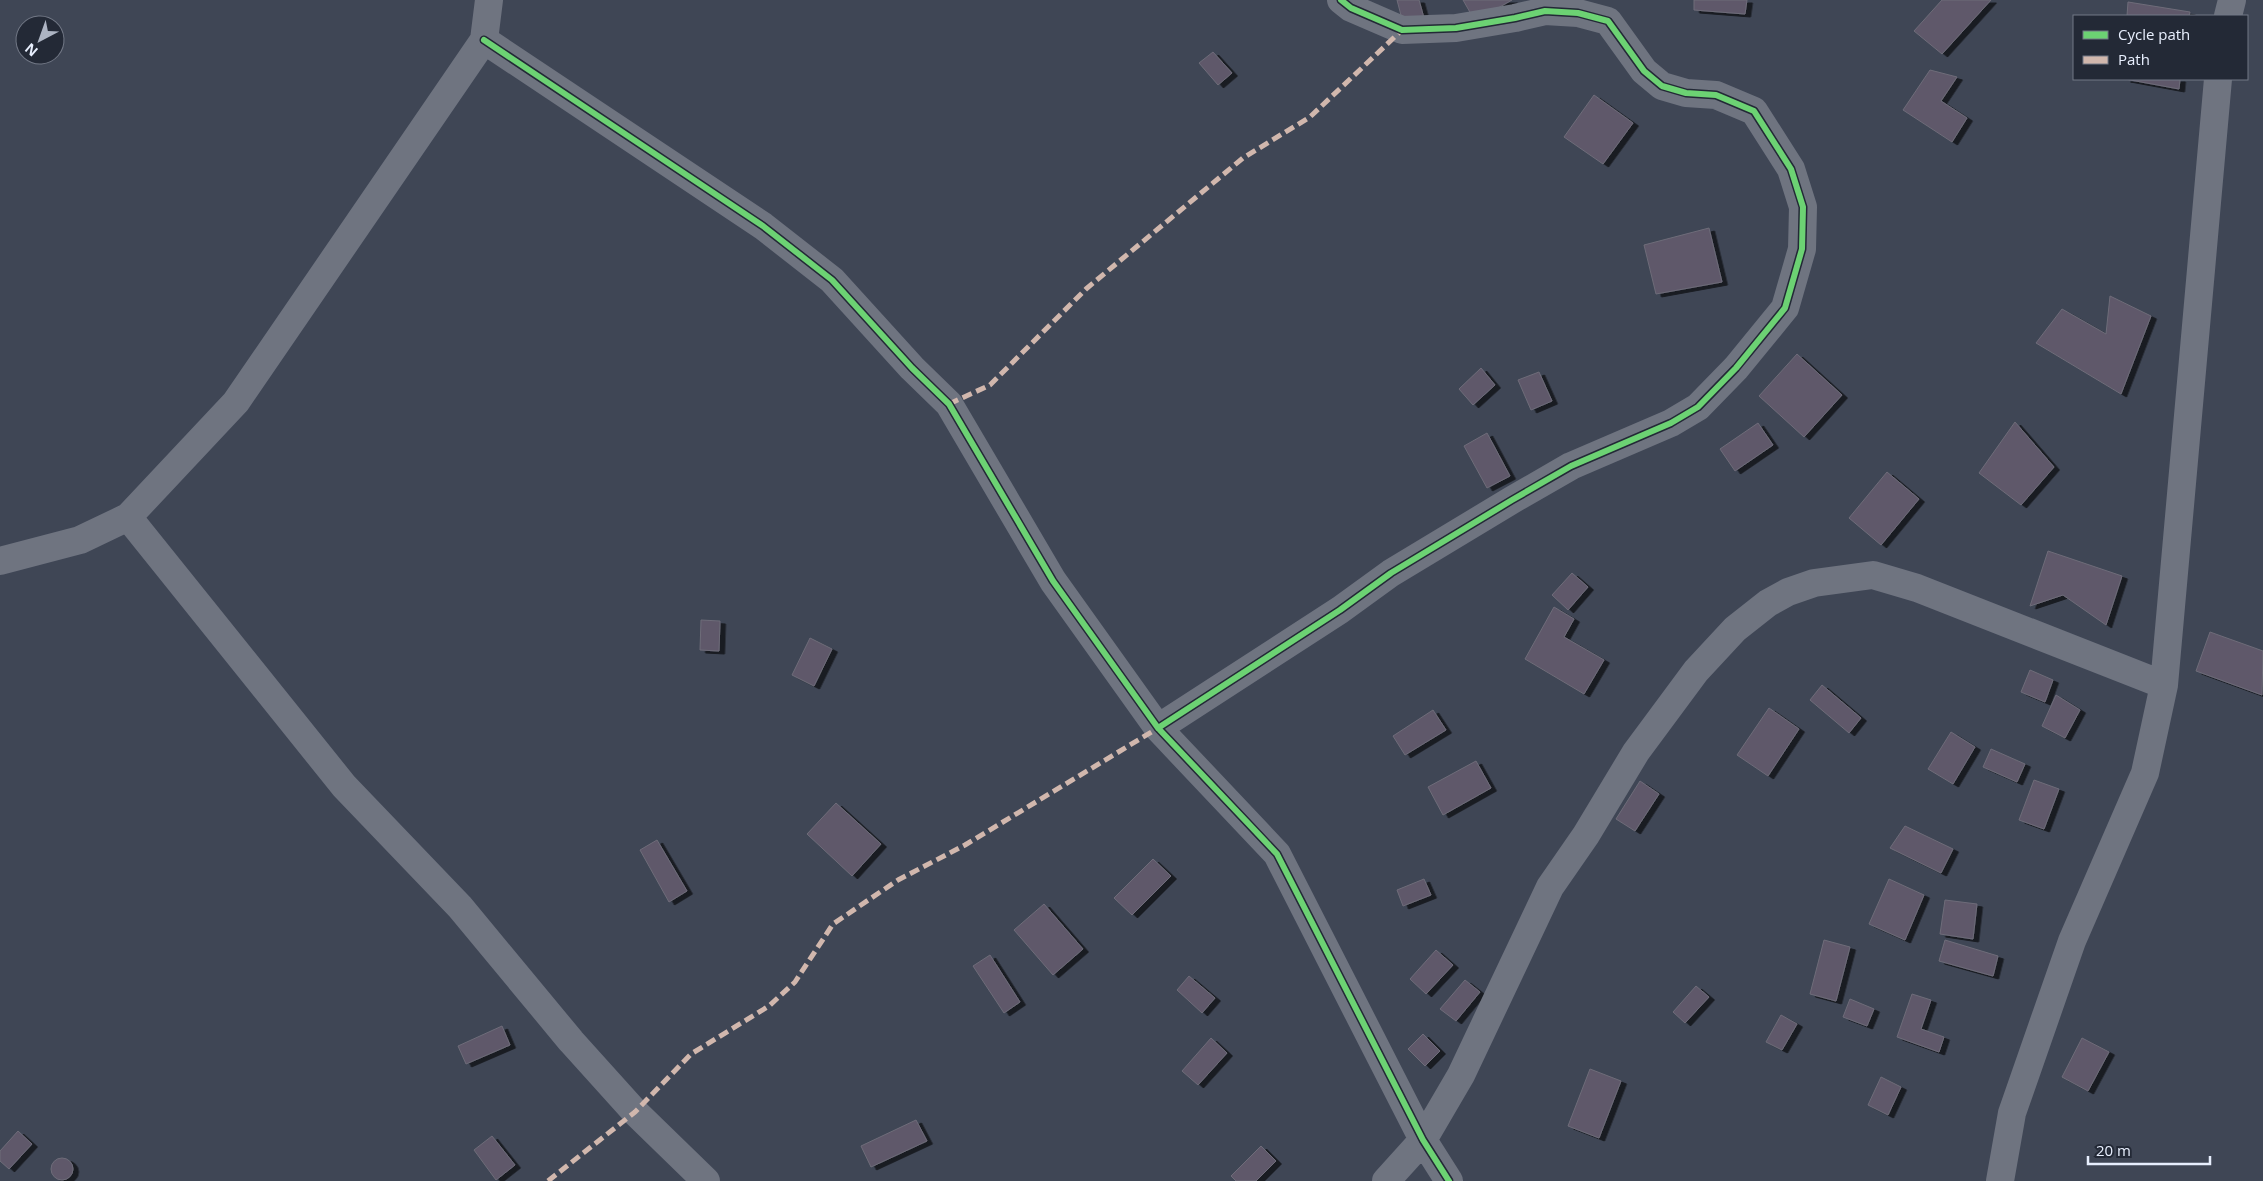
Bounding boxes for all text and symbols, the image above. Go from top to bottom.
north arrow [15,15,65,65]
legend [2073,15,2248,80]
text: Cycle path [2118,24,2190,44]
text: N [21,39,42,61]
text: Path [2118,49,2150,69]
scale bar [2088,1134,2210,1166]
text: 20 m [2096,1140,2131,1160]

